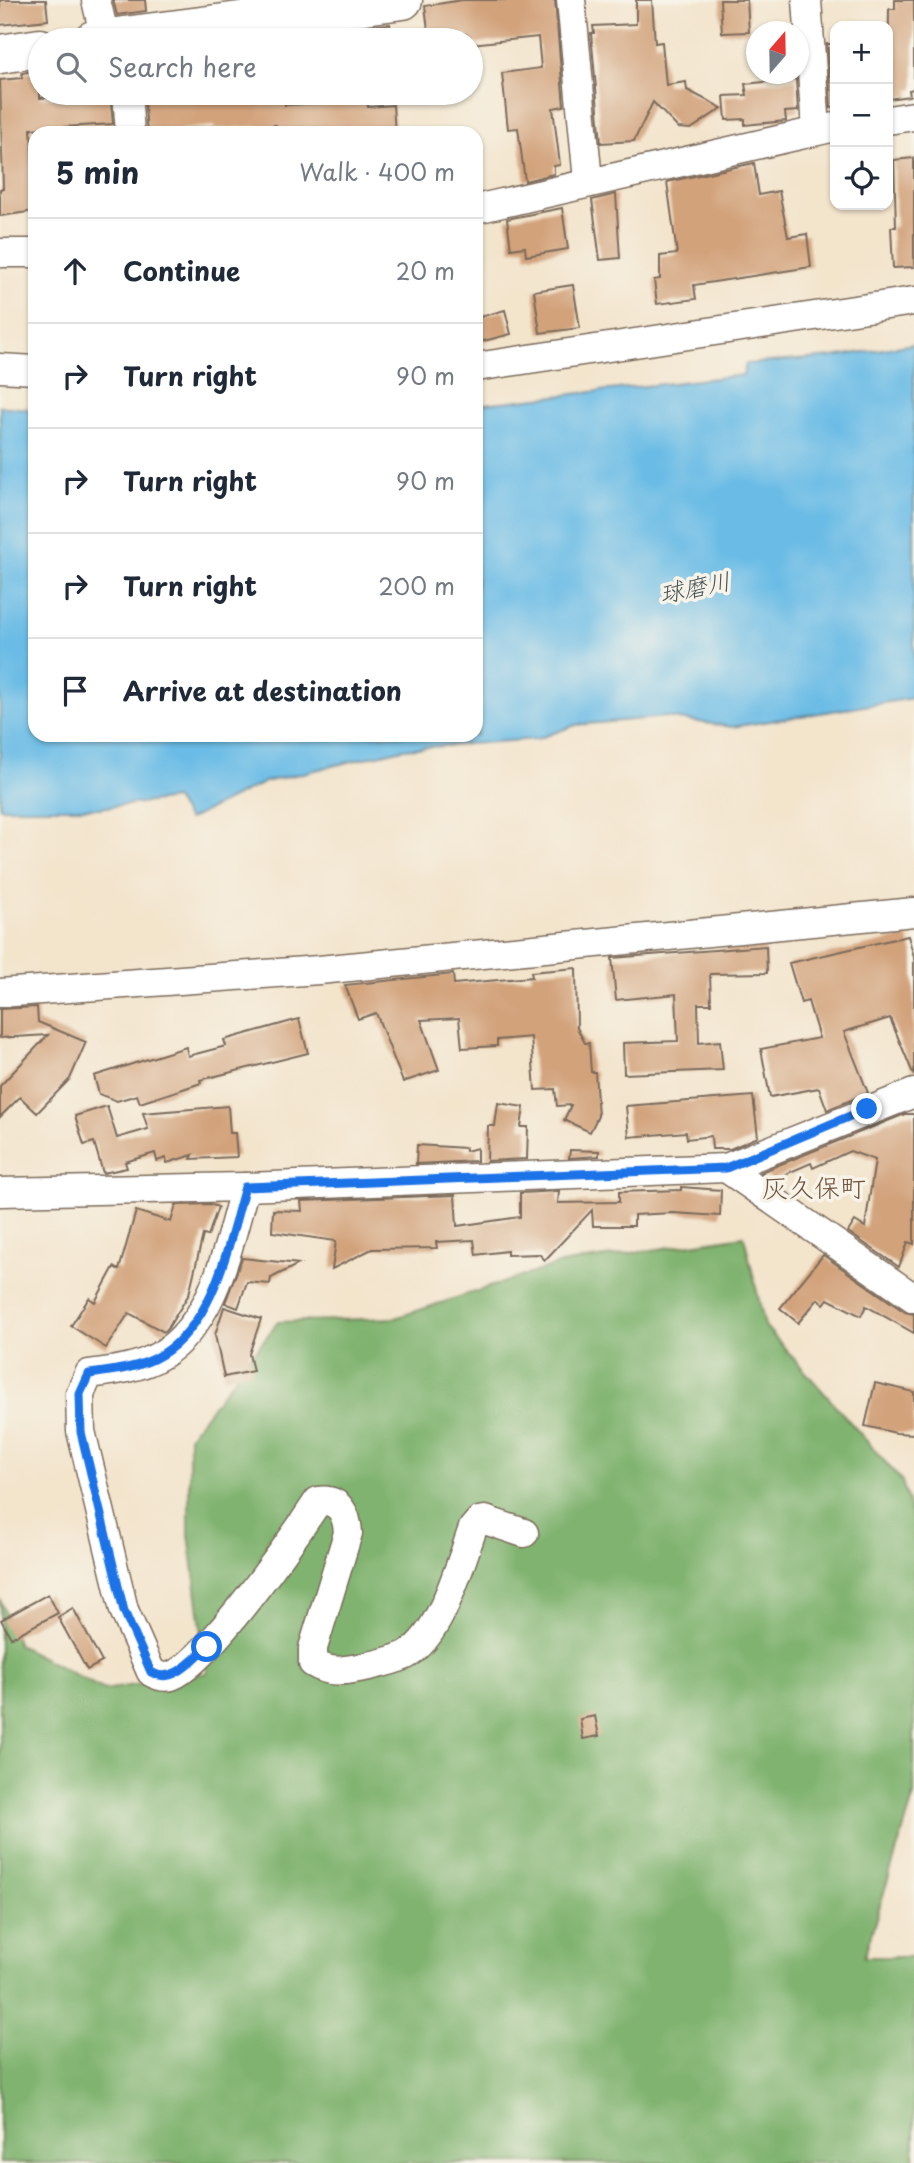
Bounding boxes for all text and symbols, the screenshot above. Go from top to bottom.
north arrow [746,21,809,84]
map controls [830,21,893,210]
button: + [830,21,893,84]
search box [28,28,483,105]
text: Search here [108,47,257,86]
icon: search [52,48,90,86]
button: − [830,84,893,147]
button: locate [830,147,893,210]
text: 5 min [56,149,139,194]
text: Walk · 400 m [300,154,455,189]
text: Continue [123,251,240,290]
icon: ahead [56,252,94,290]
text: 20 m [396,253,455,288]
text: Turn right [123,356,257,395]
icon: right [56,357,94,395]
text: 90 m [396,358,455,393]
text: Turn right [123,461,257,500]
icon: right [56,462,94,500]
text: 90 m [396,463,455,498]
water label: 球磨川 [656,561,733,611]
text: Turn right [123,566,257,605]
icon: right [56,567,94,605]
text: 200 m [378,568,455,603]
text: Arrive at destination [123,671,402,710]
icon: arrive [56,672,94,710]
route end [851,1093,882,1124]
district label: 灰久保町 [762,1167,866,1206]
route start [191,1631,222,1662]

